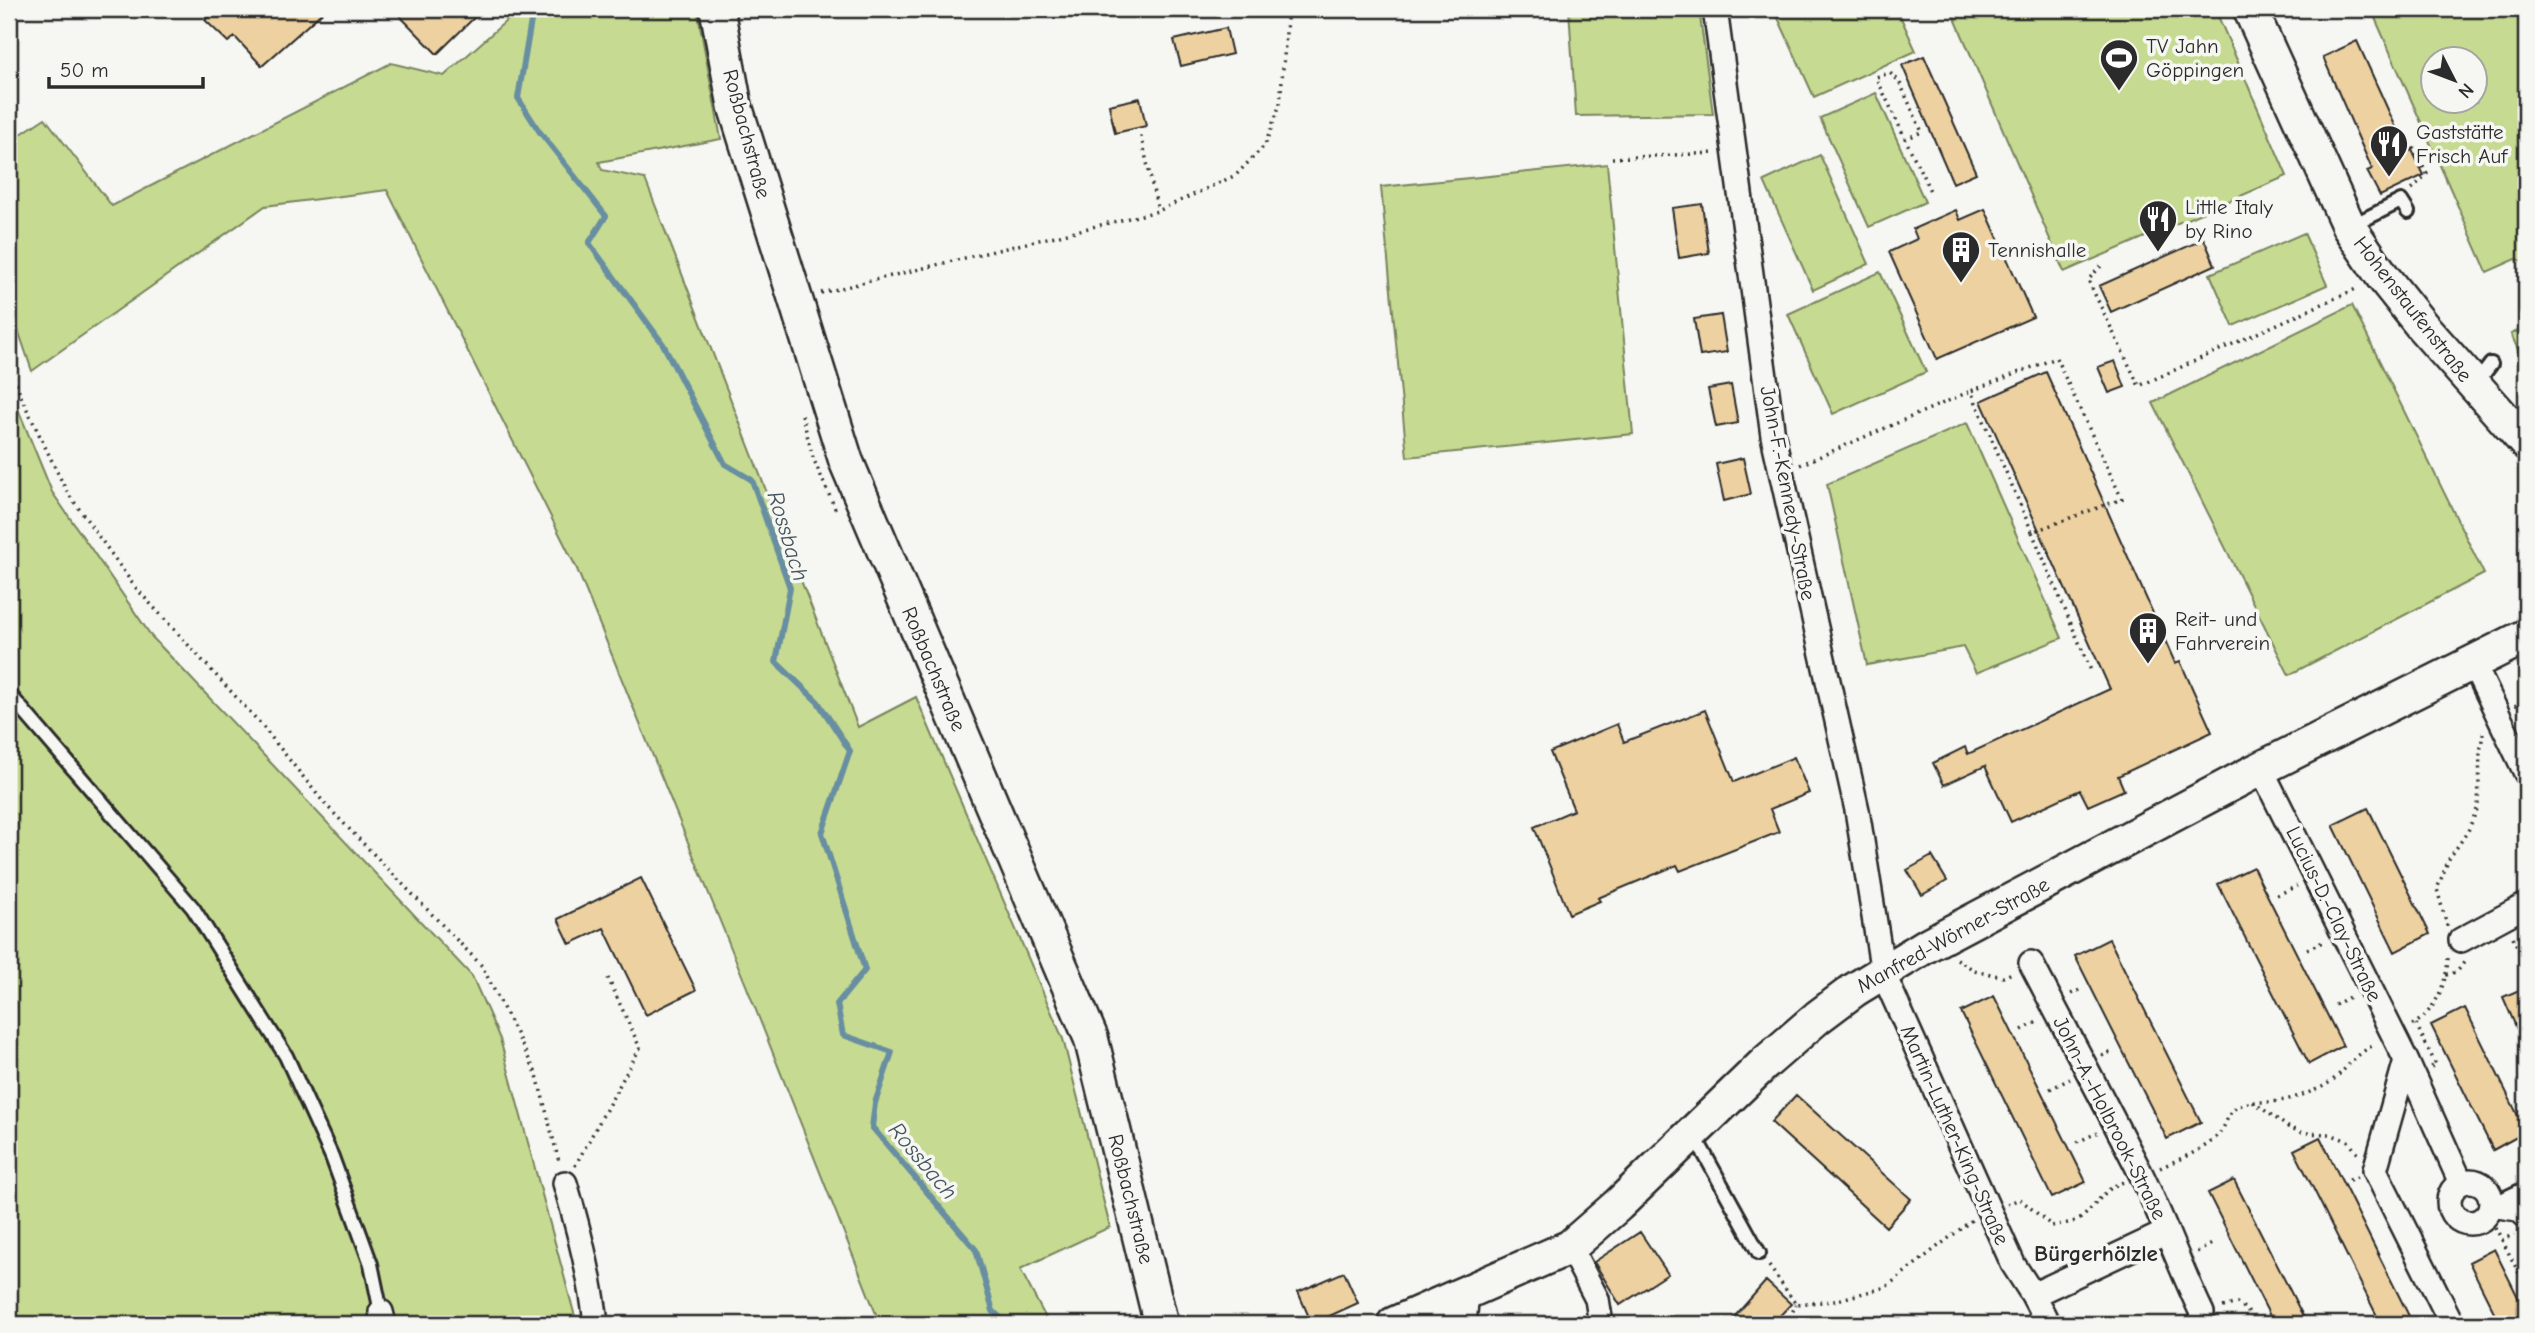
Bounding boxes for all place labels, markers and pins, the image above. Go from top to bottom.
place label: TV Jahn Göppingen [2146,34,2244,82]
sports icon: TV Jahn Göppingen [2098,37,2140,92]
place label: Gaststätte Frisch Auf [2416,120,2508,168]
restaurant icon: Gaststätte Frisch Auf [2368,123,2410,178]
place label: Little Italy by Rino [2185,195,2273,243]
restaurant icon: Little Italy by Rino [2137,198,2179,253]
building icon: Tennishalle [1940,229,1982,284]
place label: Tennishalle [1988,238,2086,262]
place label: Reit- und Fahrverein [2175,607,2270,655]
building icon: Reit- und Fahrverein [2127,610,2169,665]

